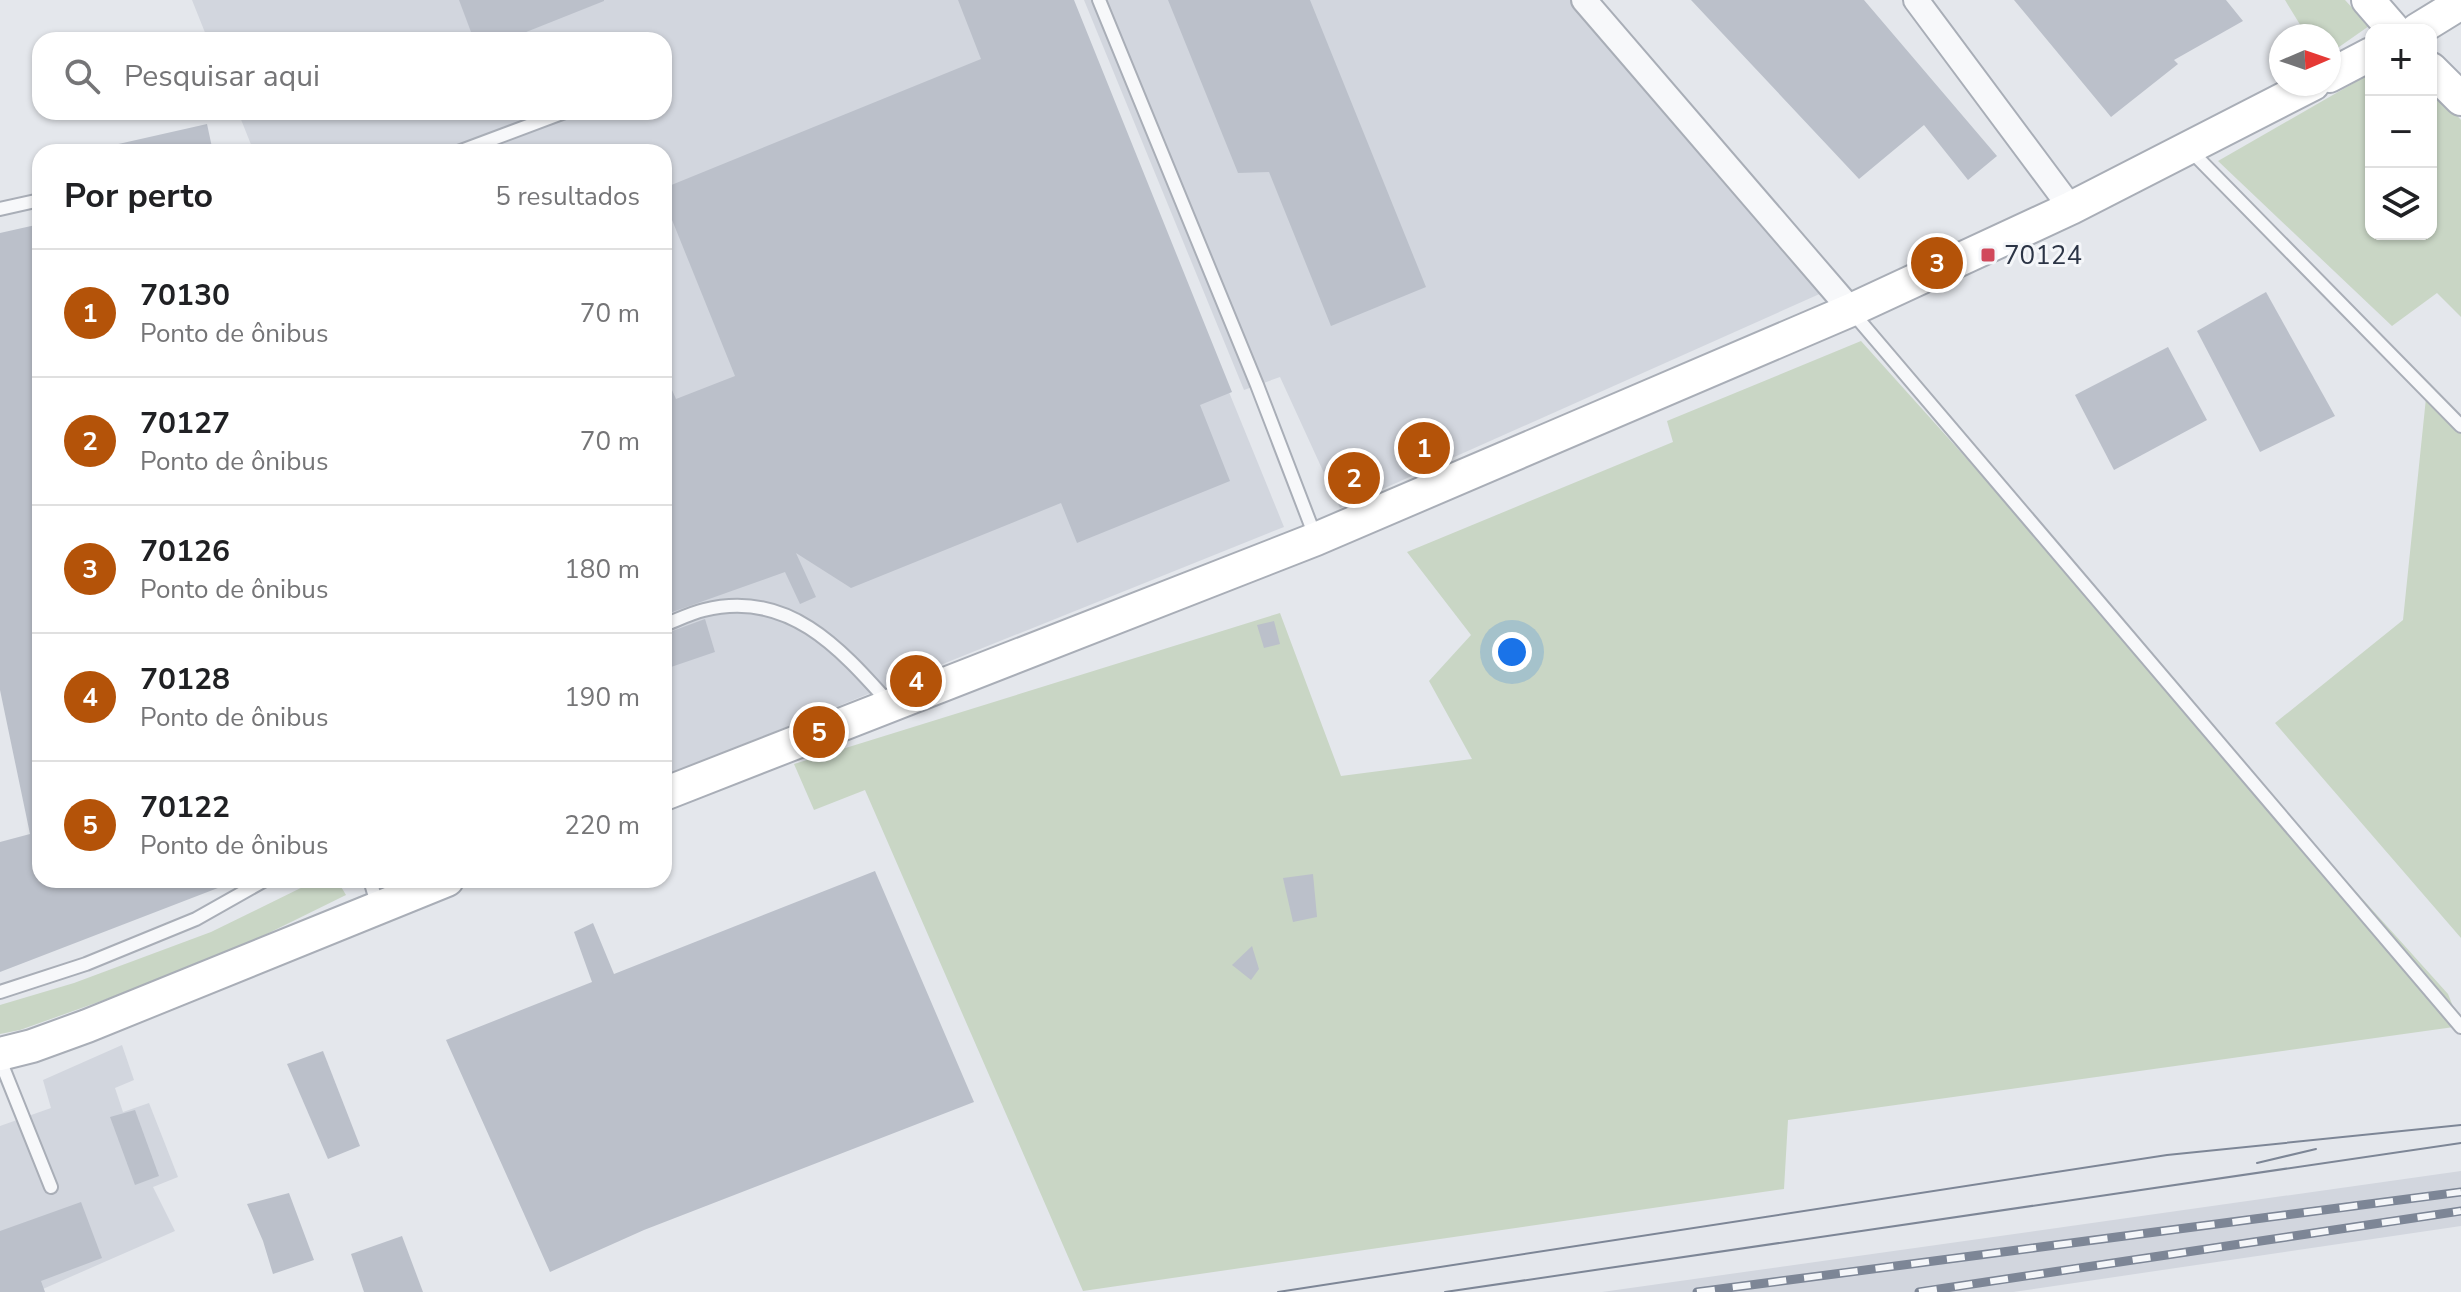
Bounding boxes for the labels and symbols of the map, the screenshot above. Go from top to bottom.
north arrow [2269,24,2341,96]
pin: 3 [1911,233,1963,293]
place label: 70124 [2004,238,2082,273]
marker: 70124 [1979,246,1997,264]
pin: 1 [1398,418,1450,478]
pin: 2 [1328,448,1380,508]
your location [1492,632,1532,672]
pin: 4 [890,651,942,711]
pin: 5 [793,702,845,762]

